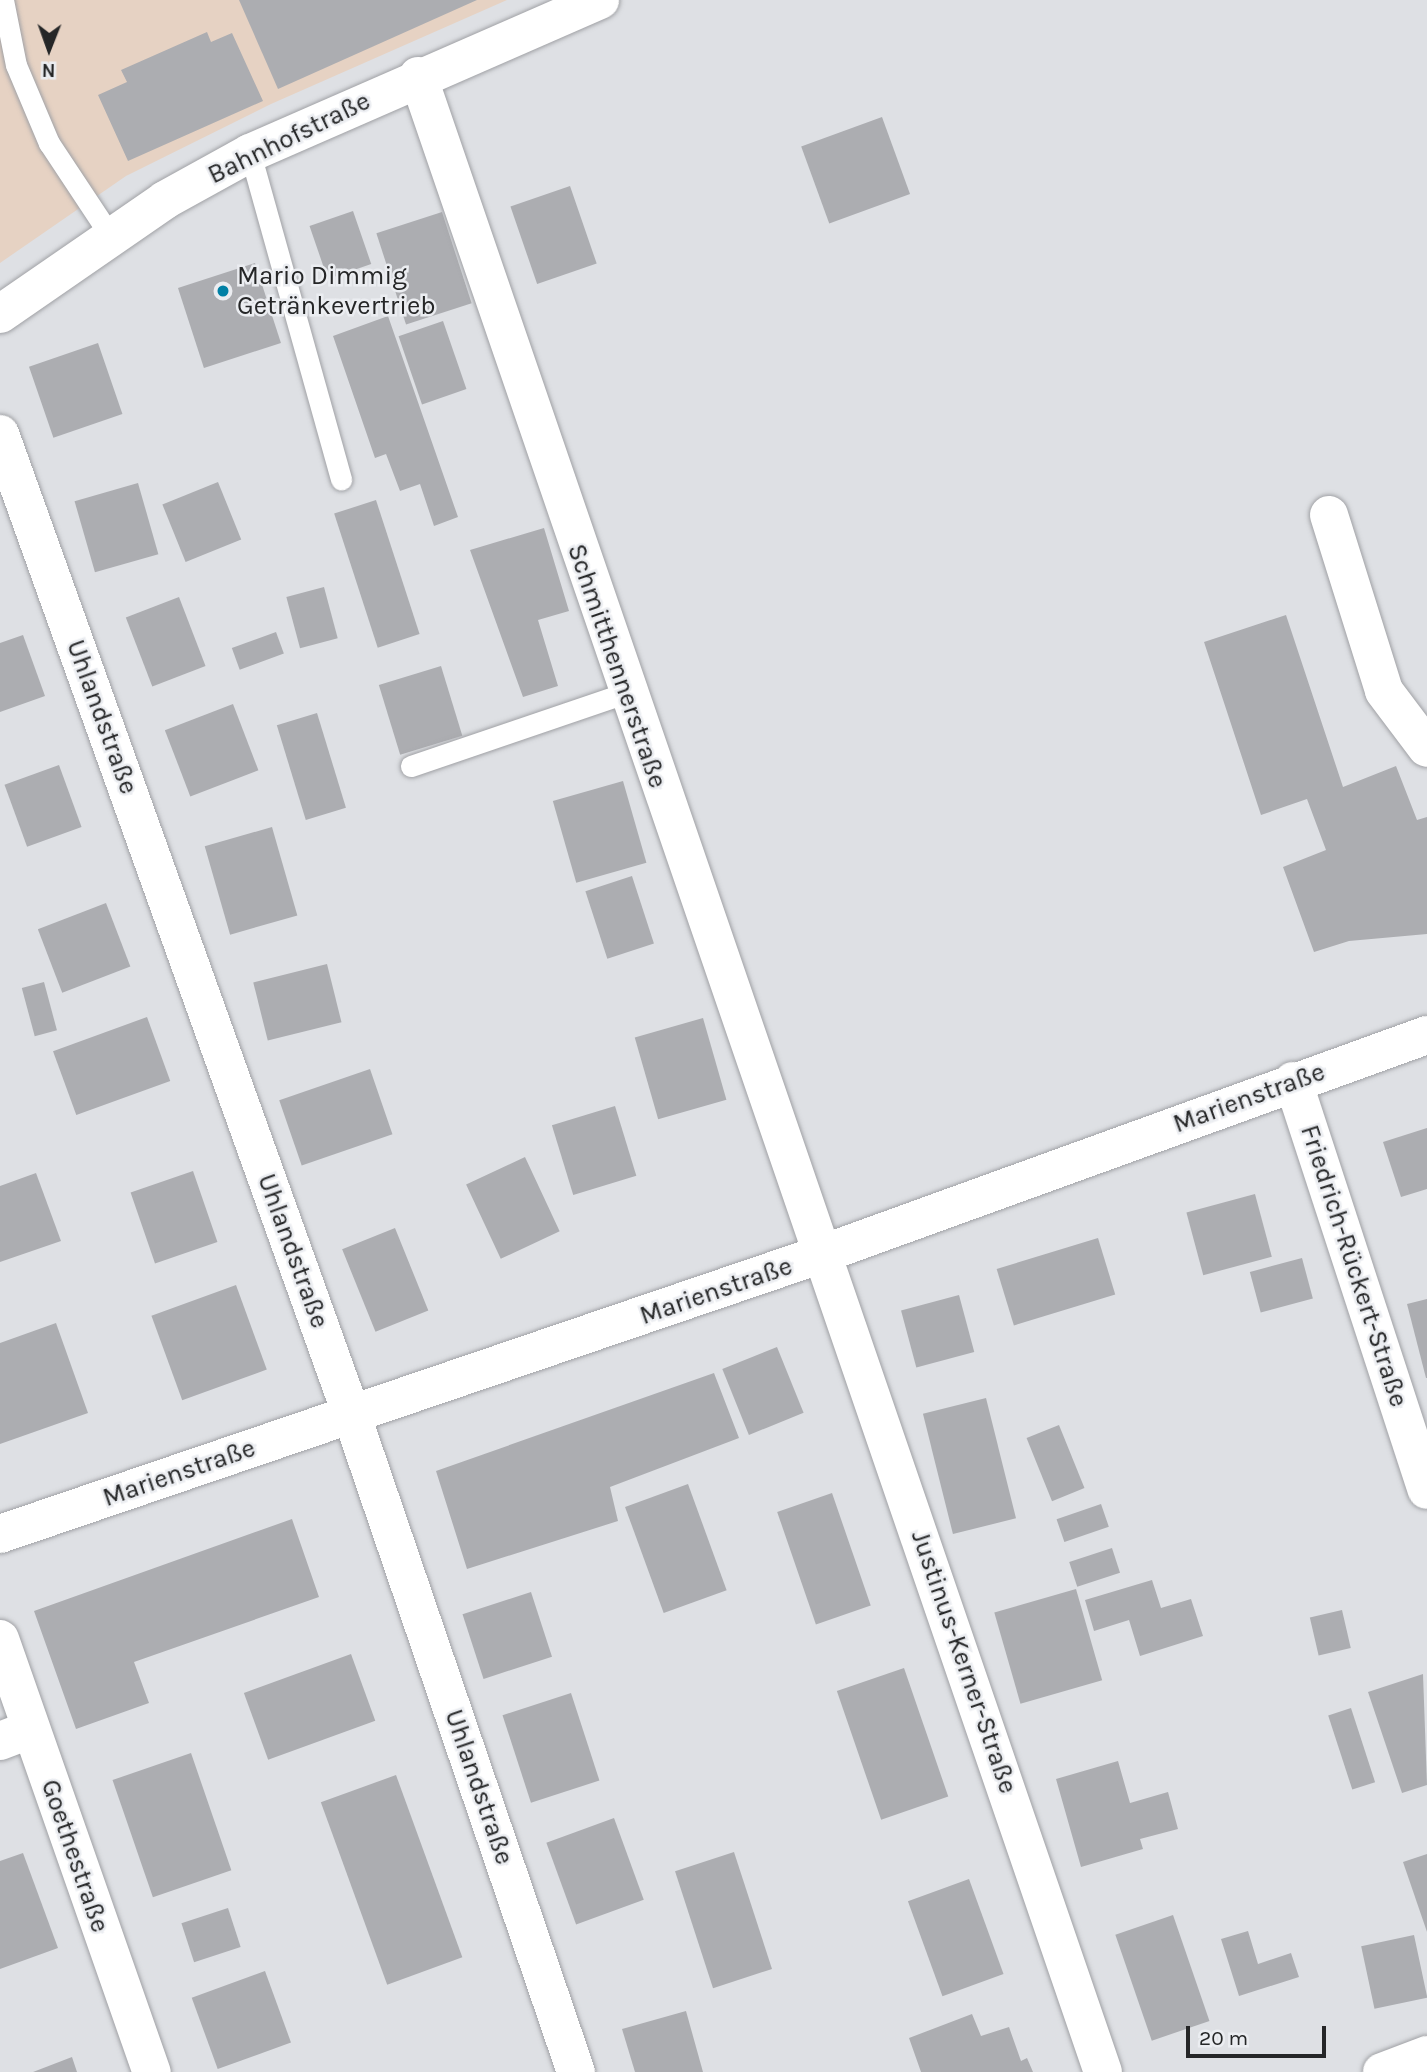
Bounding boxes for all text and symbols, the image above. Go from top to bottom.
north arrow [14,14,84,84]
text: N [42,59,56,81]
street label: Bahnhofstraße [203,85,375,191]
place label: Mario Dimmig Getränkevertrieb [237,260,436,322]
marker: Mario Dimmig Getränkevertrieb [215,283,231,299]
street label: Schmitthennerstraße [561,540,673,792]
street label: Uhlandstraße [60,636,144,798]
street label: Marienstraße [1169,1056,1329,1140]
street label: Friedrich-Rückert-Straße [1294,1121,1414,1411]
street label: Uhlandstraße [251,1170,335,1332]
street label: Marienstraße [636,1250,796,1332]
street label: Marienstraße [99,1432,259,1514]
street label: Justinus-Kerner-Straße [904,1526,1024,1798]
street label: Uhlandstraße [438,1705,520,1869]
street label: Goethestraße [34,1775,116,1937]
scale bar [1189,2012,1329,2056]
text: 20 m [1199,2026,1248,2050]

